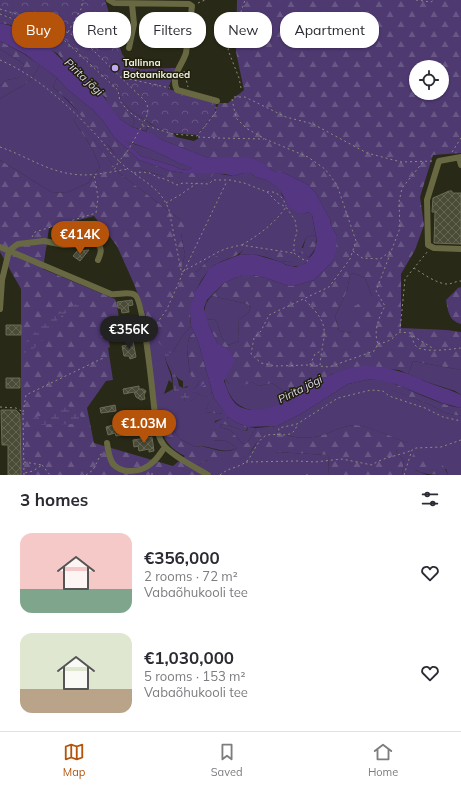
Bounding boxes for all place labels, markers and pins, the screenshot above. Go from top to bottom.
place label: Tallinna Botaanikaaed [123,56,190,81]
marker: Tallinna Botaanikaaed [110,63,120,73]
pin: €414K [52,221,108,255]
pin: €356K [101,316,157,350]
pin: €1.03M [111,410,177,444]

